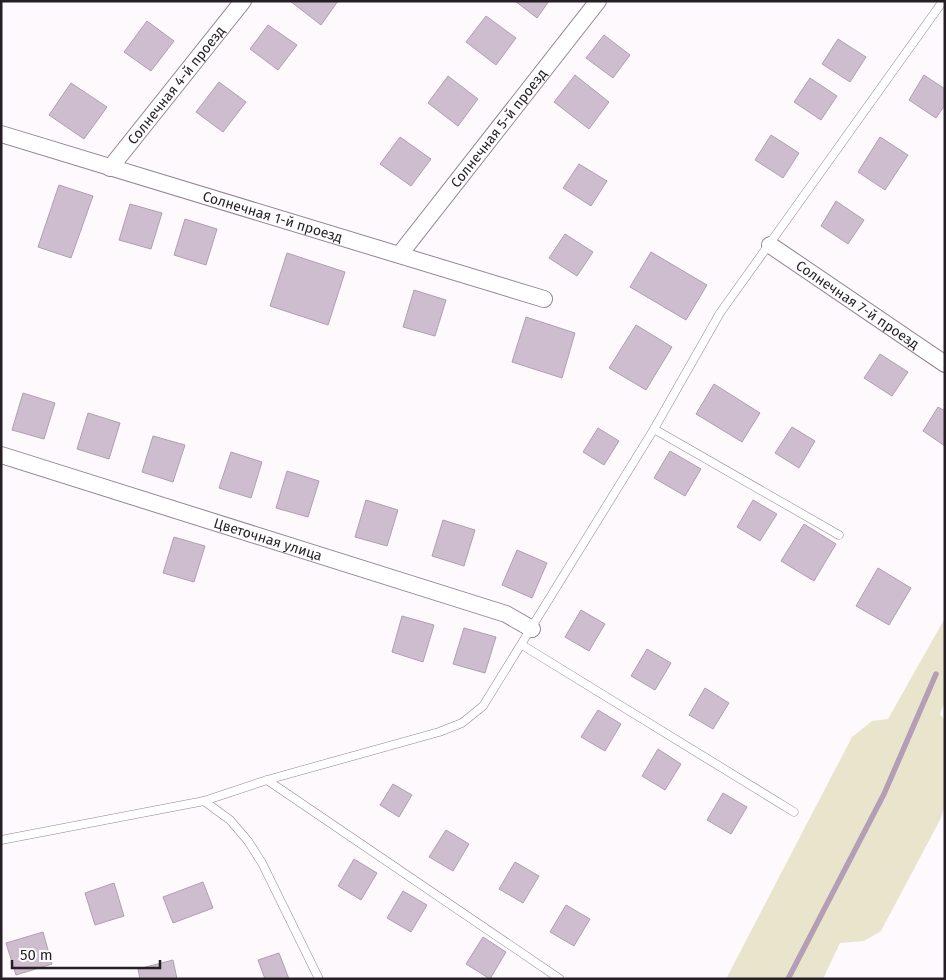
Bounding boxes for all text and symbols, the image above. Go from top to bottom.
street label: Солнечная 4-й проезд [124,23,229,148]
street label: Солнечная 5-й проезд [447,65,551,191]
street label: Солнечная 1-й проезд [201,188,345,246]
street label: Солнечная 7-й проезд [792,257,922,353]
street label: Цветочная улица [212,515,324,565]
scale bar [12,938,160,970]
text: 50 m [20,946,53,964]

